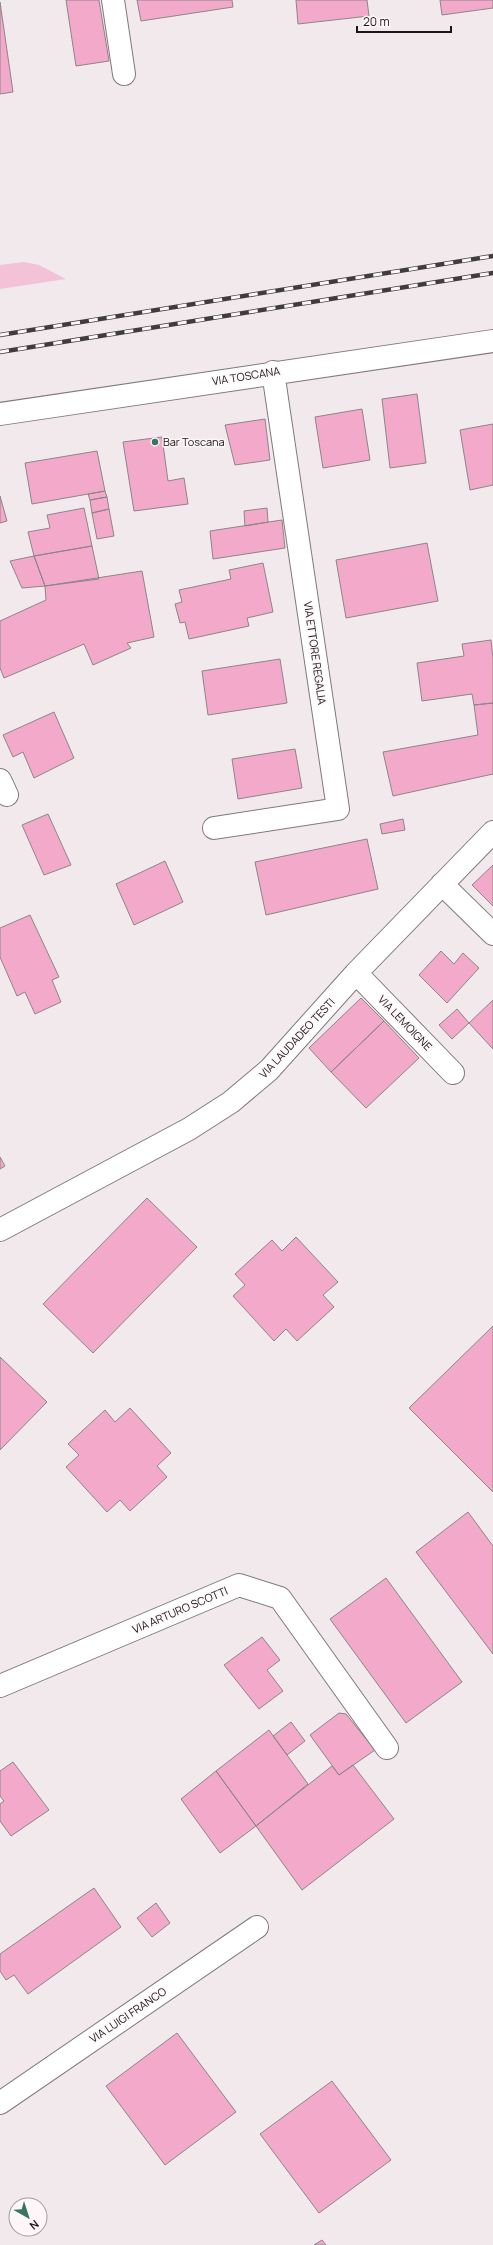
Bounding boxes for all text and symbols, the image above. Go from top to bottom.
scale bar [357,8,451,34]
text: 20 m [363,13,390,30]
street label: VIA TOSCANA [211,363,281,388]
place label: Bar Toscana [163,434,225,449]
marker: Bar Toscana [150,437,160,447]
street label: VIA ETTORE REGALIA [301,600,330,706]
street label: VIA LEMOIGNE [375,992,436,1054]
street label: VIA LAUDADEO TESTI [255,994,338,1081]
street label: VIA ARTURO SCOTTI [130,1583,230,1636]
street label: VIA LUIGI FRANCO [86,1983,169,2046]
north arrow [8,2197,48,2237]
text: N [27,2217,42,2234]

